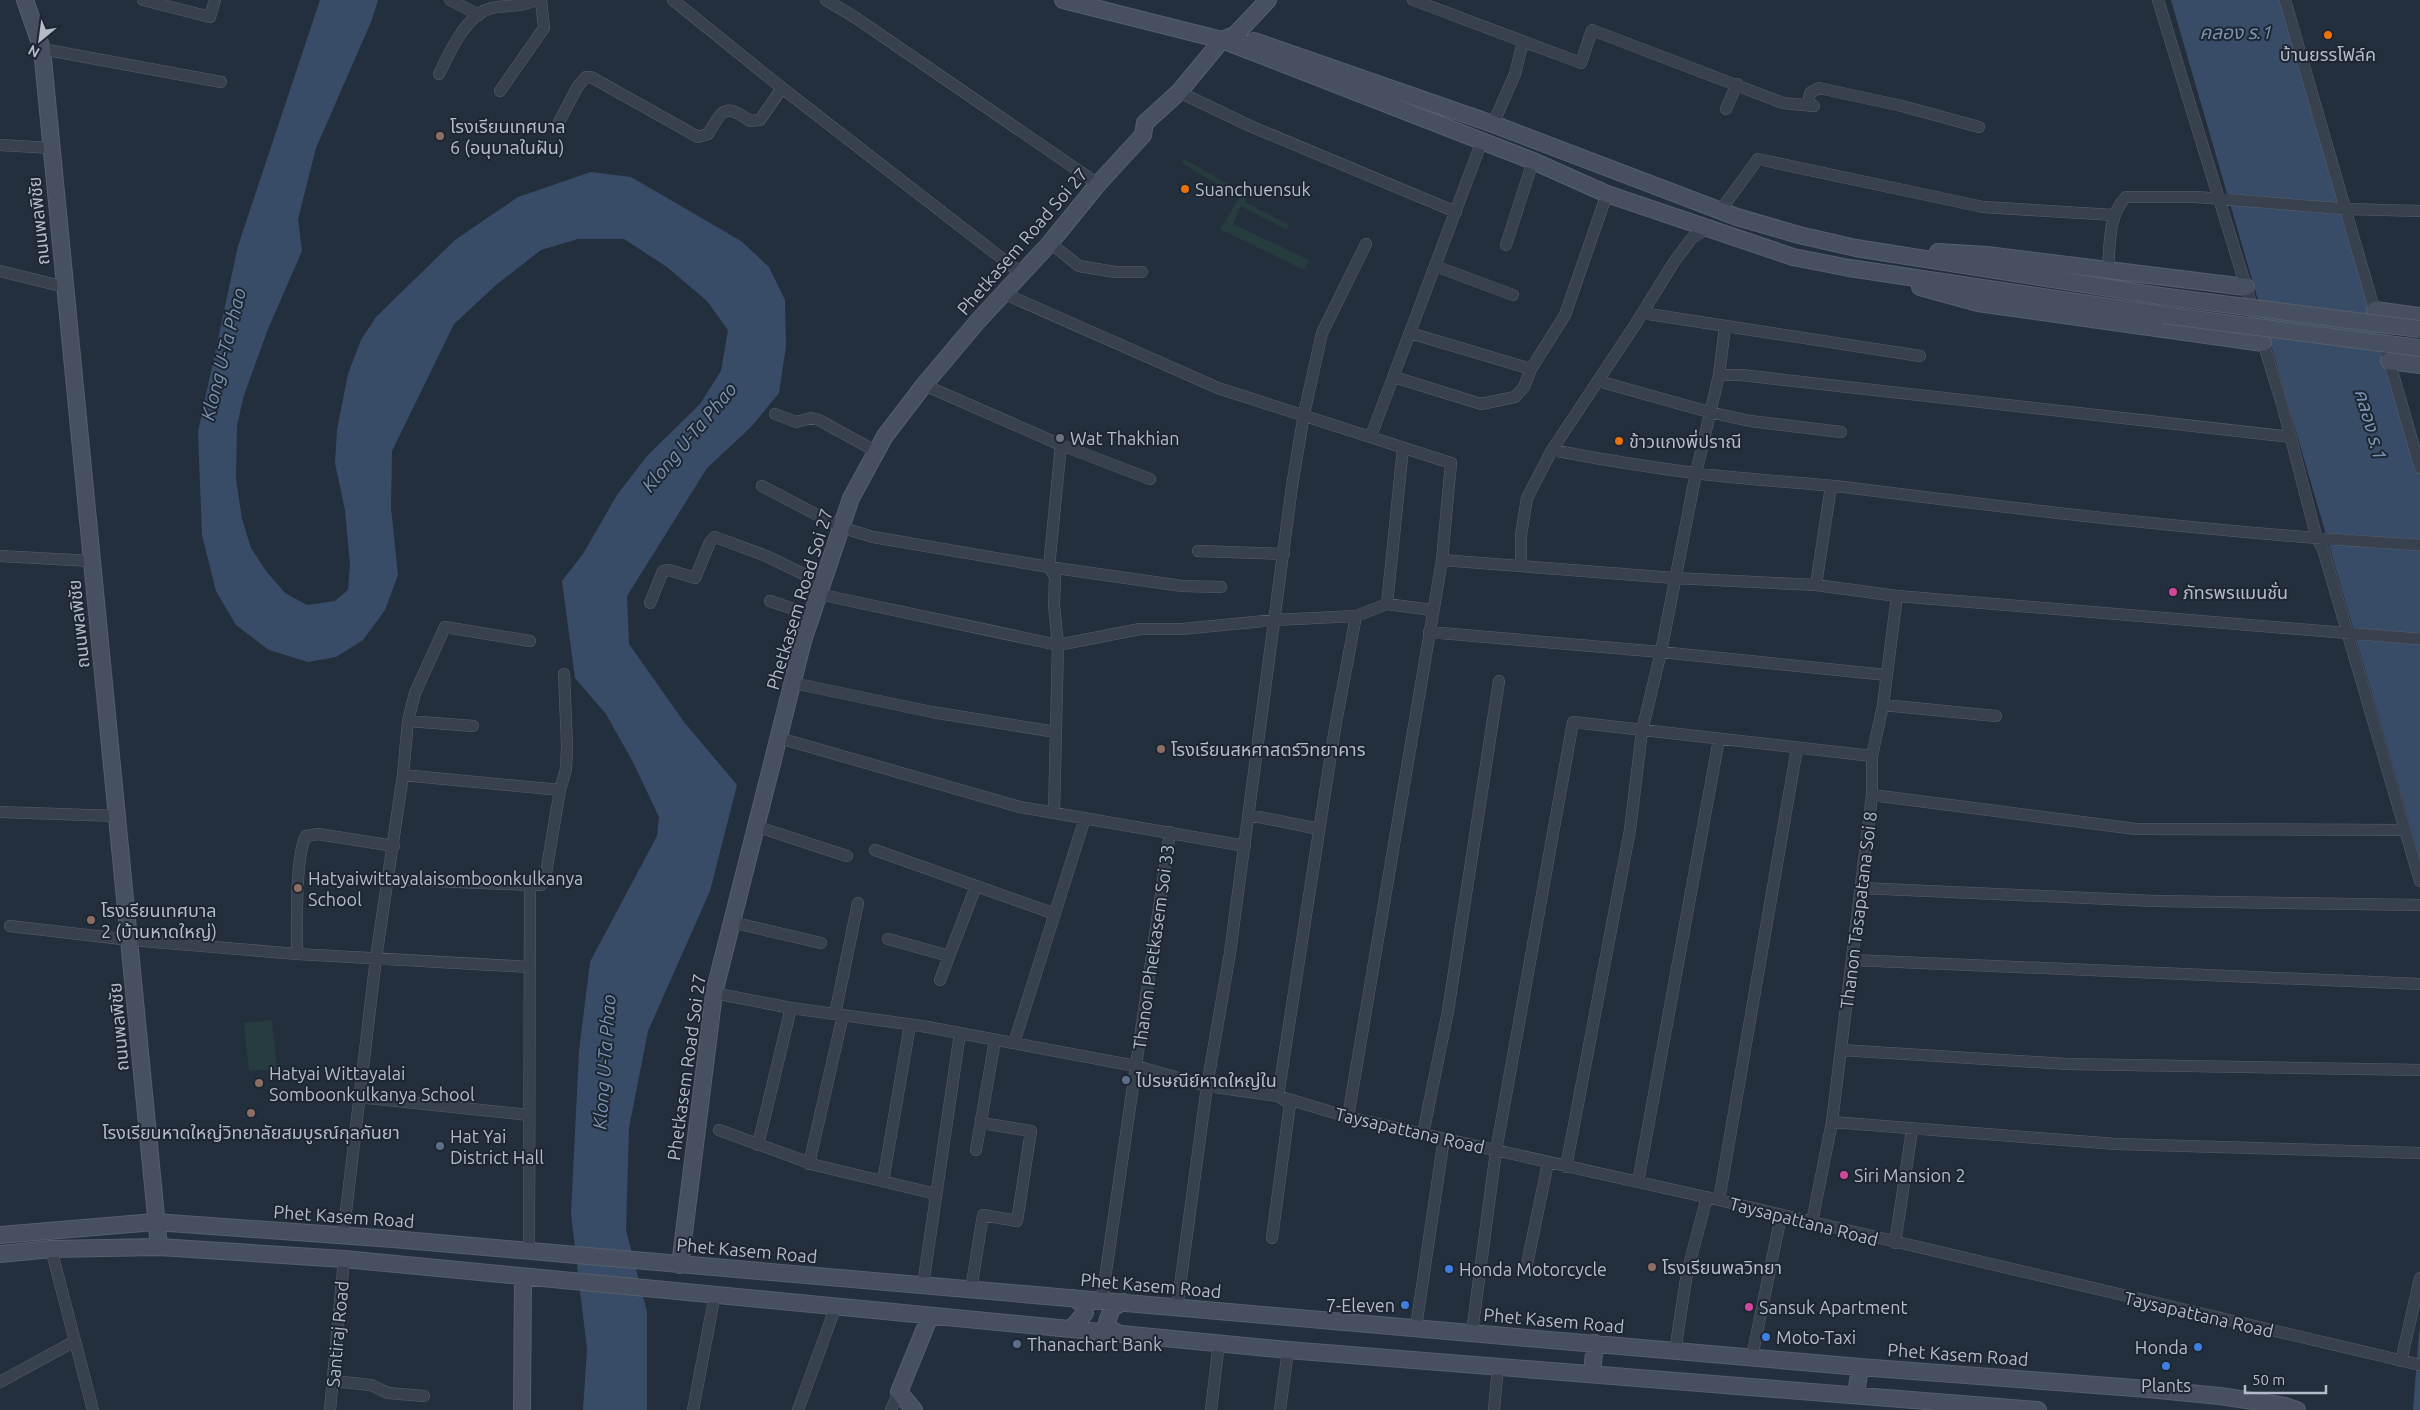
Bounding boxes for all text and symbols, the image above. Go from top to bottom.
north arrow [15,15,65,65]
water label: คลอง ร.1 [2200,21,2272,43]
marker: บ้านยรรโฟล์ค [2322,29,2334,41]
text: N [25,42,42,61]
place label: บ้านยรรโฟล์ค [2280,44,2376,64]
place label: โรงเรียนเทศบาล 6 (อนุบาลในฝัน) [450,116,566,159]
marker: โรงเรียนเทศบาล 6 (อนุบาลในฝัน) [434,130,446,142]
street label: Phetkasem Road Soi 27 [953,163,1091,319]
street label: ถนนพลพิชัย [23,176,53,266]
place label: Suanchuensuk [1195,179,1311,199]
marker: Suanchuensuk [1179,183,1191,195]
water label: Klong U-Ta Phao [196,286,250,422]
water label: Klong U-Ta Phao [637,378,741,496]
water label: คลอง ร.1 [2350,386,2392,462]
place label: Wat Thakhian [1070,428,1180,448]
place label: ข้าวแกงพี่ปราณี [1629,429,1742,451]
marker: Wat Thakhian [1054,432,1066,444]
marker: ข้าวแกงพี่ปราณี [1613,435,1625,447]
street label: Phetkasem Road Soi 27 [762,506,836,692]
street label: ถนนพลพิชัย [63,579,93,669]
place label: ภัทรพรแมนชั่น [2183,581,2288,602]
marker: ภัทรพรแมนชั่น [2167,586,2179,598]
place label: โรงเรียนสหศาสตร์วิทยาคาร [1171,739,1366,759]
marker: โรงเรียนสหศาสตร์วิทยาคาร [1155,743,1167,755]
street label: Thanon Tasapatana Soi 8 [1836,810,1880,1010]
street label: Thanon Phetkasem Soi 33 [1129,843,1177,1051]
place label: Hatyaiwittayalaisomboonkulkanya School [308,868,583,909]
marker: Hatyaiwittayalaisomboonkulkanya School [292,882,304,894]
place label: โรงเรียนเทศบาล 2 (บ้านหาดใหญ่) [101,900,217,942]
marker: โรงเรียนเทศบาล 2 (บ้านหาดใหญ่) [85,914,97,926]
street label: Phetkasem Road Soi 27 [663,972,709,1162]
street label: ถนนพลพิชัย [104,982,132,1072]
water label: Klong U-Ta Phao [588,994,620,1130]
place label: Hatyai Wittayalai Somboonkulkanya School [269,1063,475,1104]
place label: ไปรษณีย์หาดใหญ่ใน [1135,1070,1277,1090]
marker: ไปรษณีย์หาดใหญ่ใน [1120,1074,1132,1086]
marker: Hatyai Wittayalai Somboonkulkanya School [253,1077,265,1089]
street label: Taysapattana Road [1333,1103,1487,1157]
marker: โรงเรียนหาดใหญ่วิทยาลัยสมบูรณ์กุลกันยา [245,1107,257,1119]
place label: โรงเรียนหาดใหญ่วิทยาลัยสมบูรณ์กุลกันยา [102,1122,400,1145]
place label: Hat Yai District Hall [450,1126,544,1167]
marker: Hat Yai District Hall [434,1140,446,1152]
place label: Siri Mansion 2 [1854,1165,1966,1185]
marker: Siri Mansion 2 [1838,1169,1850,1181]
street label: Taysapattana Road [1728,1193,1880,1249]
street label: Phet Kasem Road [273,1201,415,1231]
street label: Phet Kasem Road [676,1234,818,1266]
place label: โรงเรียนพลวิทยา [1662,1257,1782,1277]
place label: Honda Motorcycle [1459,1259,1607,1279]
marker: โรงเรียนพลวิทยา [1646,1261,1658,1273]
marker: Honda Motorcycle [1443,1263,1455,1275]
street label: Phet Kasem Road [1080,1269,1222,1301]
street label: Santiraj Road [322,1280,352,1388]
street label: Taysapattana Road [2122,1287,2276,1341]
place label: 7-Eleven [1326,1295,1395,1315]
place label: Sansuk Apartment [1759,1297,1907,1317]
marker: 7-Eleven [1399,1299,1411,1311]
marker: Sansuk Apartment [1743,1301,1755,1313]
street label: Phet Kasem Road [1483,1304,1625,1336]
place label: Moto-Taxi [1776,1327,1856,1347]
marker: Moto-Taxi [1760,1331,1772,1343]
place label: Thanachart Bank [1027,1334,1162,1354]
place label: Honda [2135,1337,2188,1357]
marker: Thanachart Bank [1011,1338,1023,1350]
street label: Phet Kasem Road [1887,1339,2029,1369]
marker: Honda [2192,1341,2204,1353]
marker: Plants [2160,1360,2172,1372]
scale bar [2245,1362,2326,1394]
text: 50 m [2252,1371,2285,1388]
place label: Plants [2141,1375,2191,1395]

